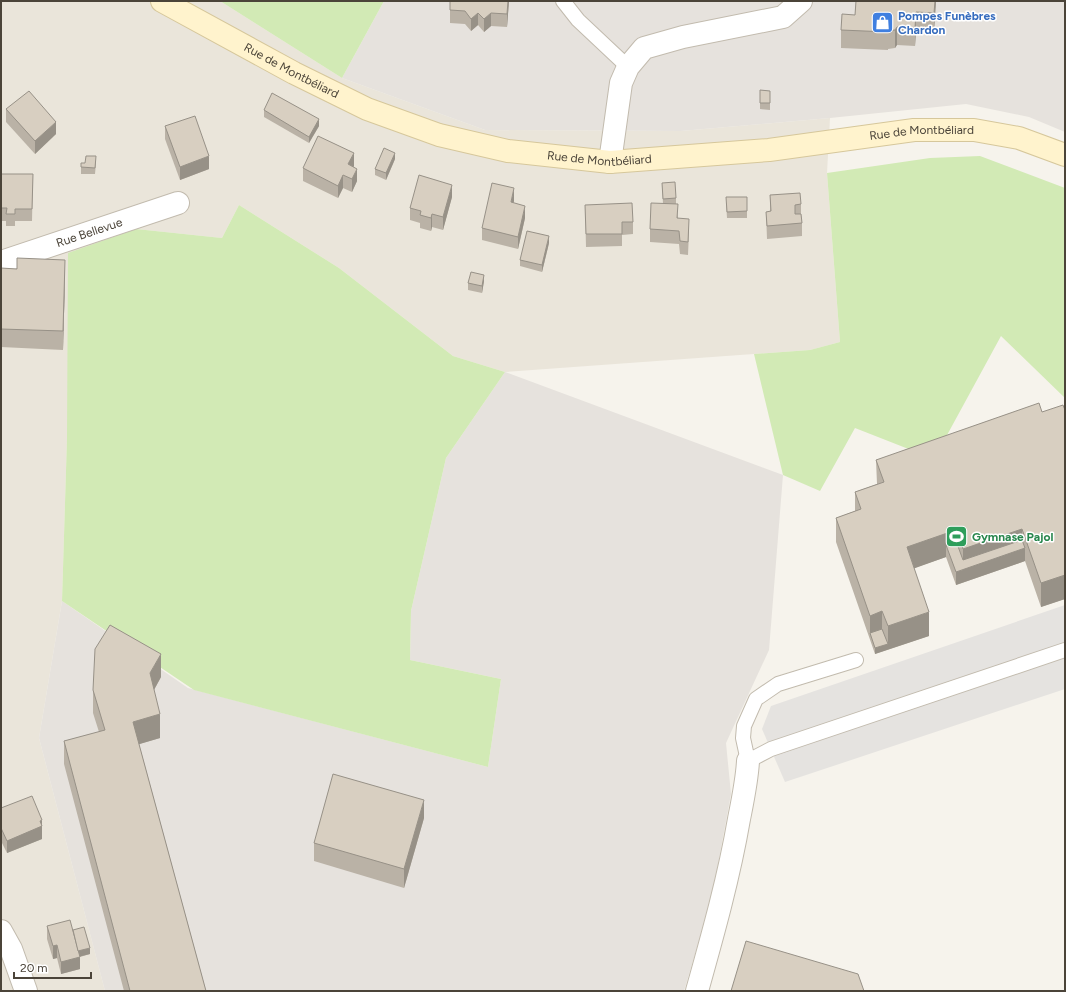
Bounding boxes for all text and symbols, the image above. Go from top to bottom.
place label: Pompes Funèbres Chardon [898,9,996,37]
shop icon: Pompes Funèbres Chardon [870,10,896,36]
street label: Rue de Montbéliard [242,40,341,101]
street label: Rue de Montbéliard [868,123,974,143]
street label: Rue de Montbéliard [546,148,652,169]
street label: Rue Bellevue [54,215,125,250]
sports icon: Gymnase Pajol [944,524,970,550]
place label: Gymnase Pajol [972,530,1054,544]
scale bar [14,954,91,980]
text: 20 m [20,961,48,975]

